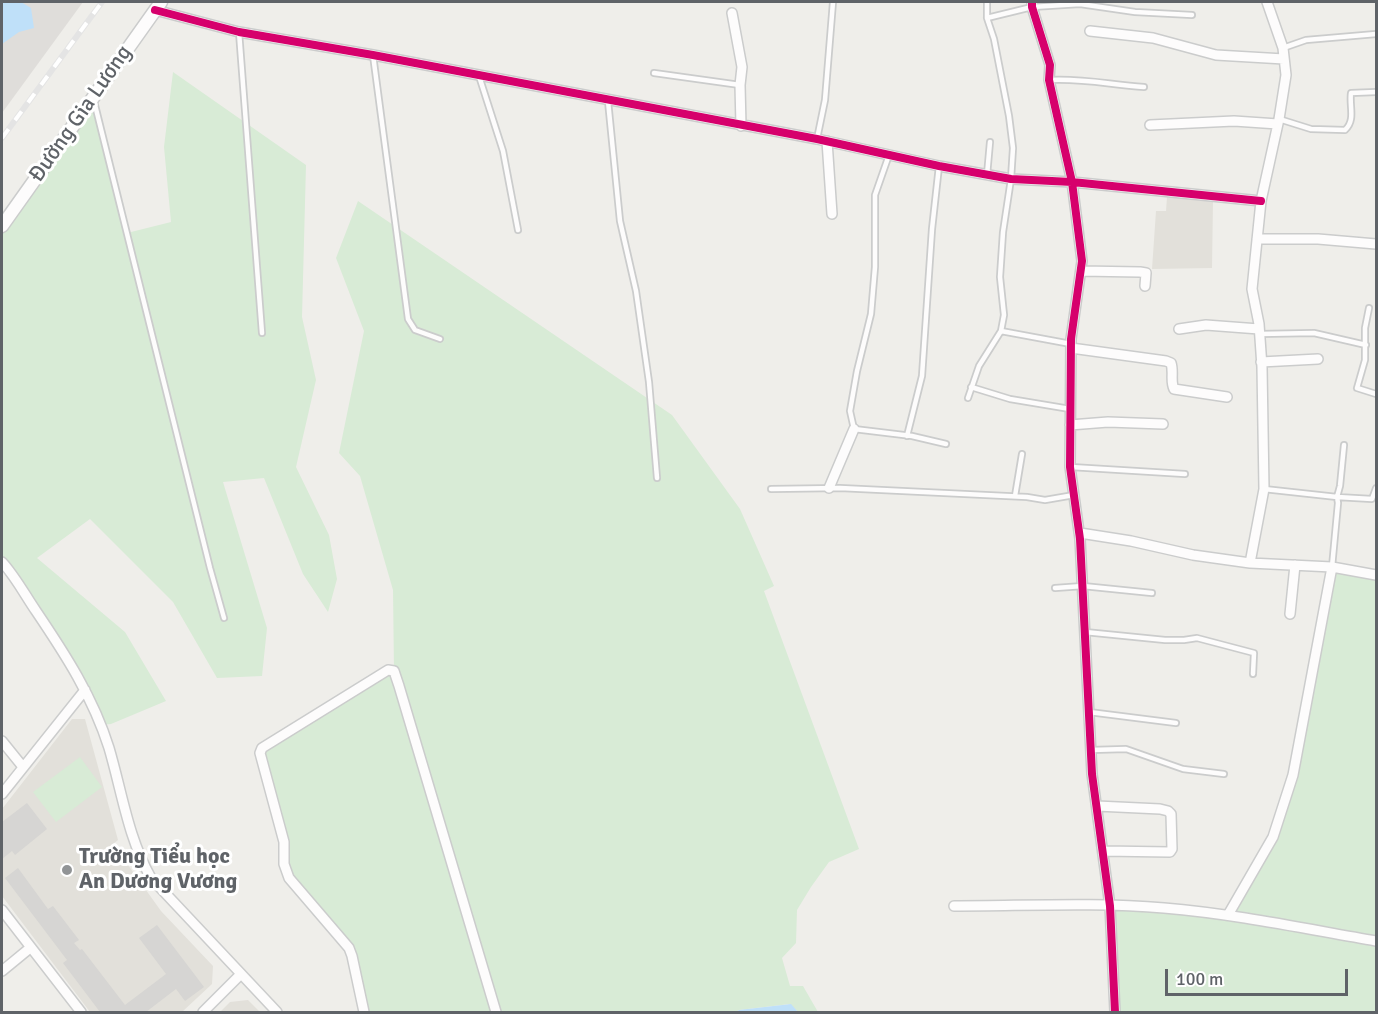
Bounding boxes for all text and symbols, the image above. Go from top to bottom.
street label: Đường Gia Lương [24,41,138,187]
place label: Trường Tiểu học An Dương Vương [79,844,237,896]
marker: Trường Tiểu học An Dương Vương [60,863,74,877]
scale bar [1168,957,1351,995]
text: 100 m [1176,968,1223,990]

